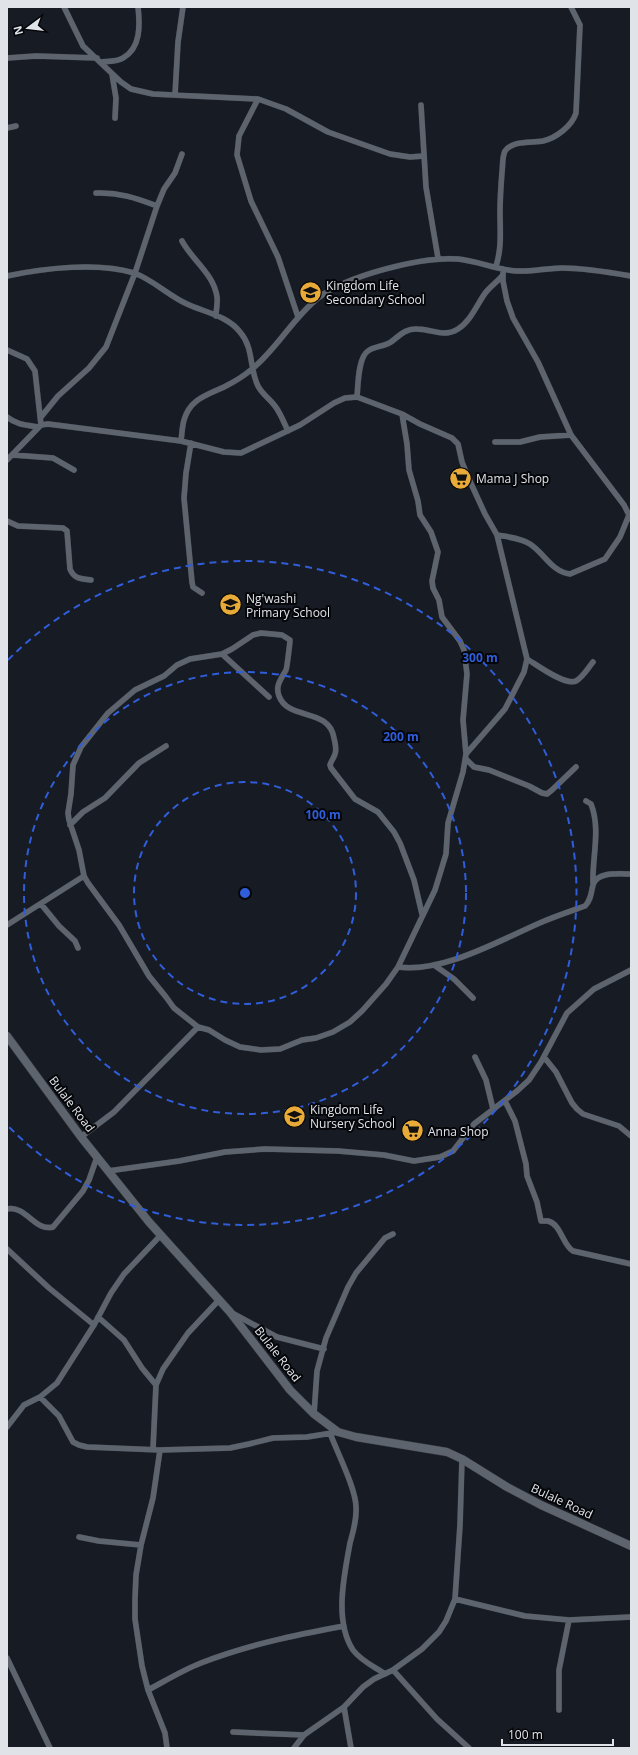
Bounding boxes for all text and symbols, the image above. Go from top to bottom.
north arrow [8,8,48,48]
text: N [9,24,26,37]
place label: Kingdom Life Secondary School [326,277,425,308]
school or university icon: Kingdom Life Secondary School [297,279,323,305]
supermarket icon: Mama J Shop [447,465,473,491]
place label: Mama J Shop [476,470,549,487]
place label: Ng'washi Primary School [246,590,330,621]
school or university icon: Ng'washi Primary School [218,592,244,618]
text: 300 m [462,649,498,666]
text: 200 m [383,728,419,745]
text: 100 m [305,806,341,823]
centre of rings [238,886,252,900]
street label: Bulale Road [45,1072,99,1136]
place label: Kingdom Life Nursery School [310,1101,395,1132]
school or university icon: Kingdom Life Nursery School [281,1103,307,1129]
supermarket icon: Anna Shop [399,1118,425,1144]
place label: Anna Shop [428,1123,489,1140]
street label: Bulale Road [251,1323,305,1385]
street label: Bulale Road [528,1479,596,1523]
scale bar [502,1721,613,1747]
text: 100 m [508,1726,543,1743]

